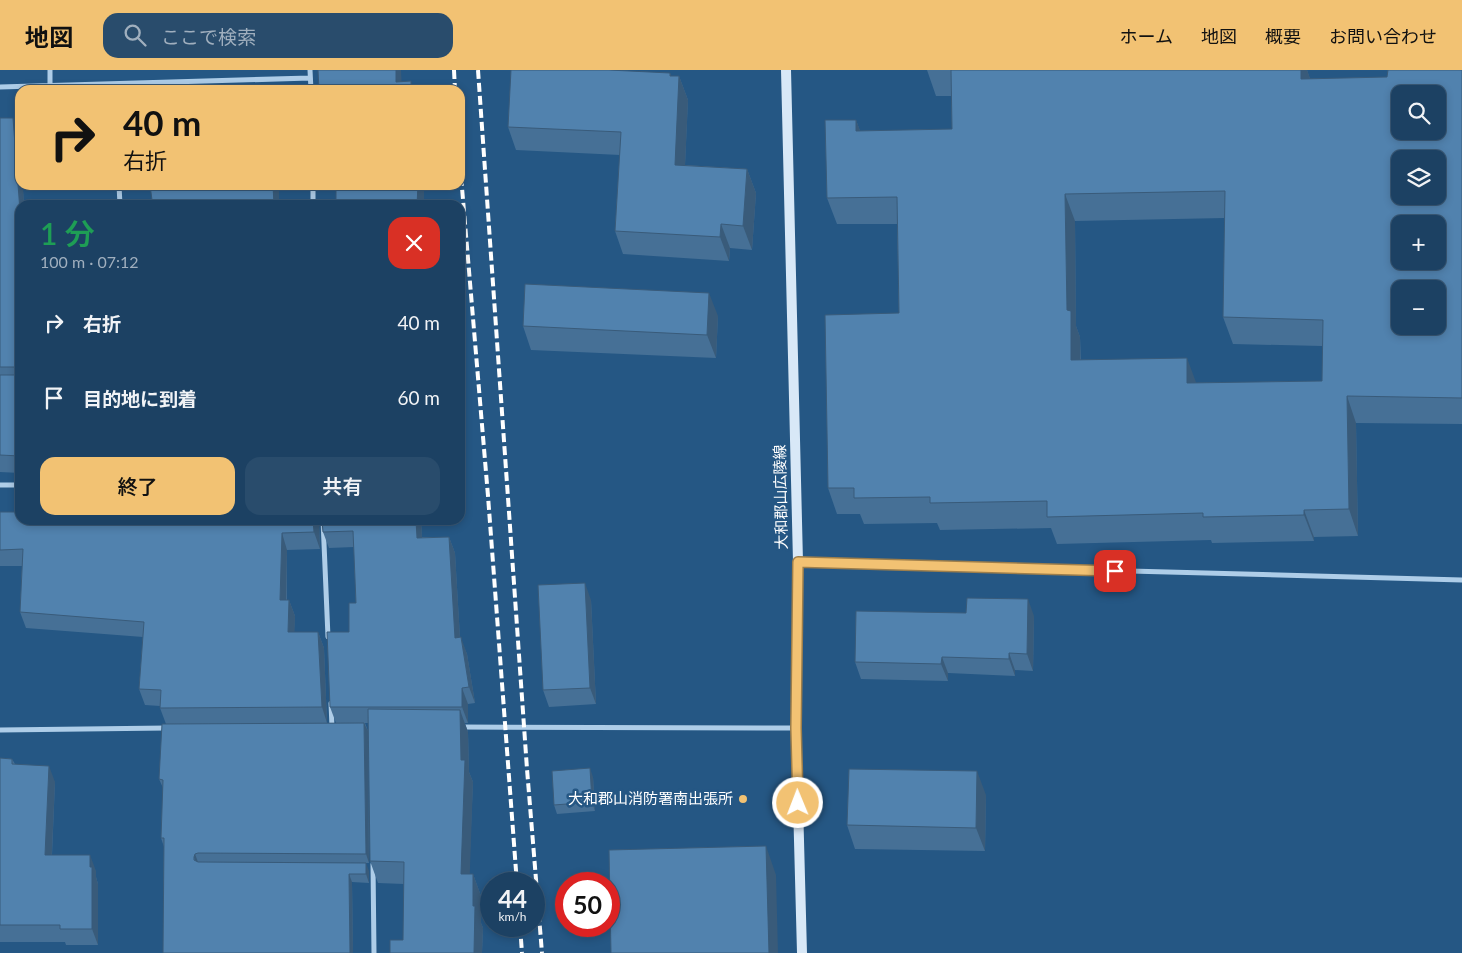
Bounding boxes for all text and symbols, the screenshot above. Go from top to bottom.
search box [103,13,453,58]
icon: search [121,21,149,49]
text: 地図 [25,22,73,51]
text: ここで検索 [161,25,256,48]
text: ホーム [1120,25,1173,47]
text: 地図 [1201,25,1237,47]
text: 概要 [1265,25,1301,47]
text: お問い合わせ [1329,25,1437,47]
map controls [1391,85,1446,335]
button: search [1391,85,1446,140]
text: 40 m [123,101,201,143]
icon: right [40,105,105,170]
text: 右折 [123,147,167,174]
button: layers [1391,150,1446,205]
text: 1 分 [40,215,95,251]
button: + [1391,215,1446,270]
button: close [388,217,440,269]
text: 100 m · 07:12 [40,252,139,271]
button: − [1391,280,1446,335]
icon: right [40,309,68,337]
text: 40 m [397,311,440,334]
text: 右折 [83,312,121,335]
icon: arrive [40,384,68,412]
text: 60 m [397,386,440,409]
text: 目的地に到着 [83,387,197,410]
street label: 大和郡山広陵線 [770,444,790,550]
button: 終了 [40,457,235,515]
button: 共有 [245,457,440,515]
pin [1094,550,1136,592]
icon: arrive [1101,557,1129,585]
position arrow [771,776,823,828]
place label: 大和郡山消防署南出張所 [568,789,733,807]
marker: 大和郡山消防署南出張所 [737,793,749,805]
speed limit sign: 50 [555,872,620,937]
text: 44 [498,883,527,913]
text: km/h [498,909,527,924]

